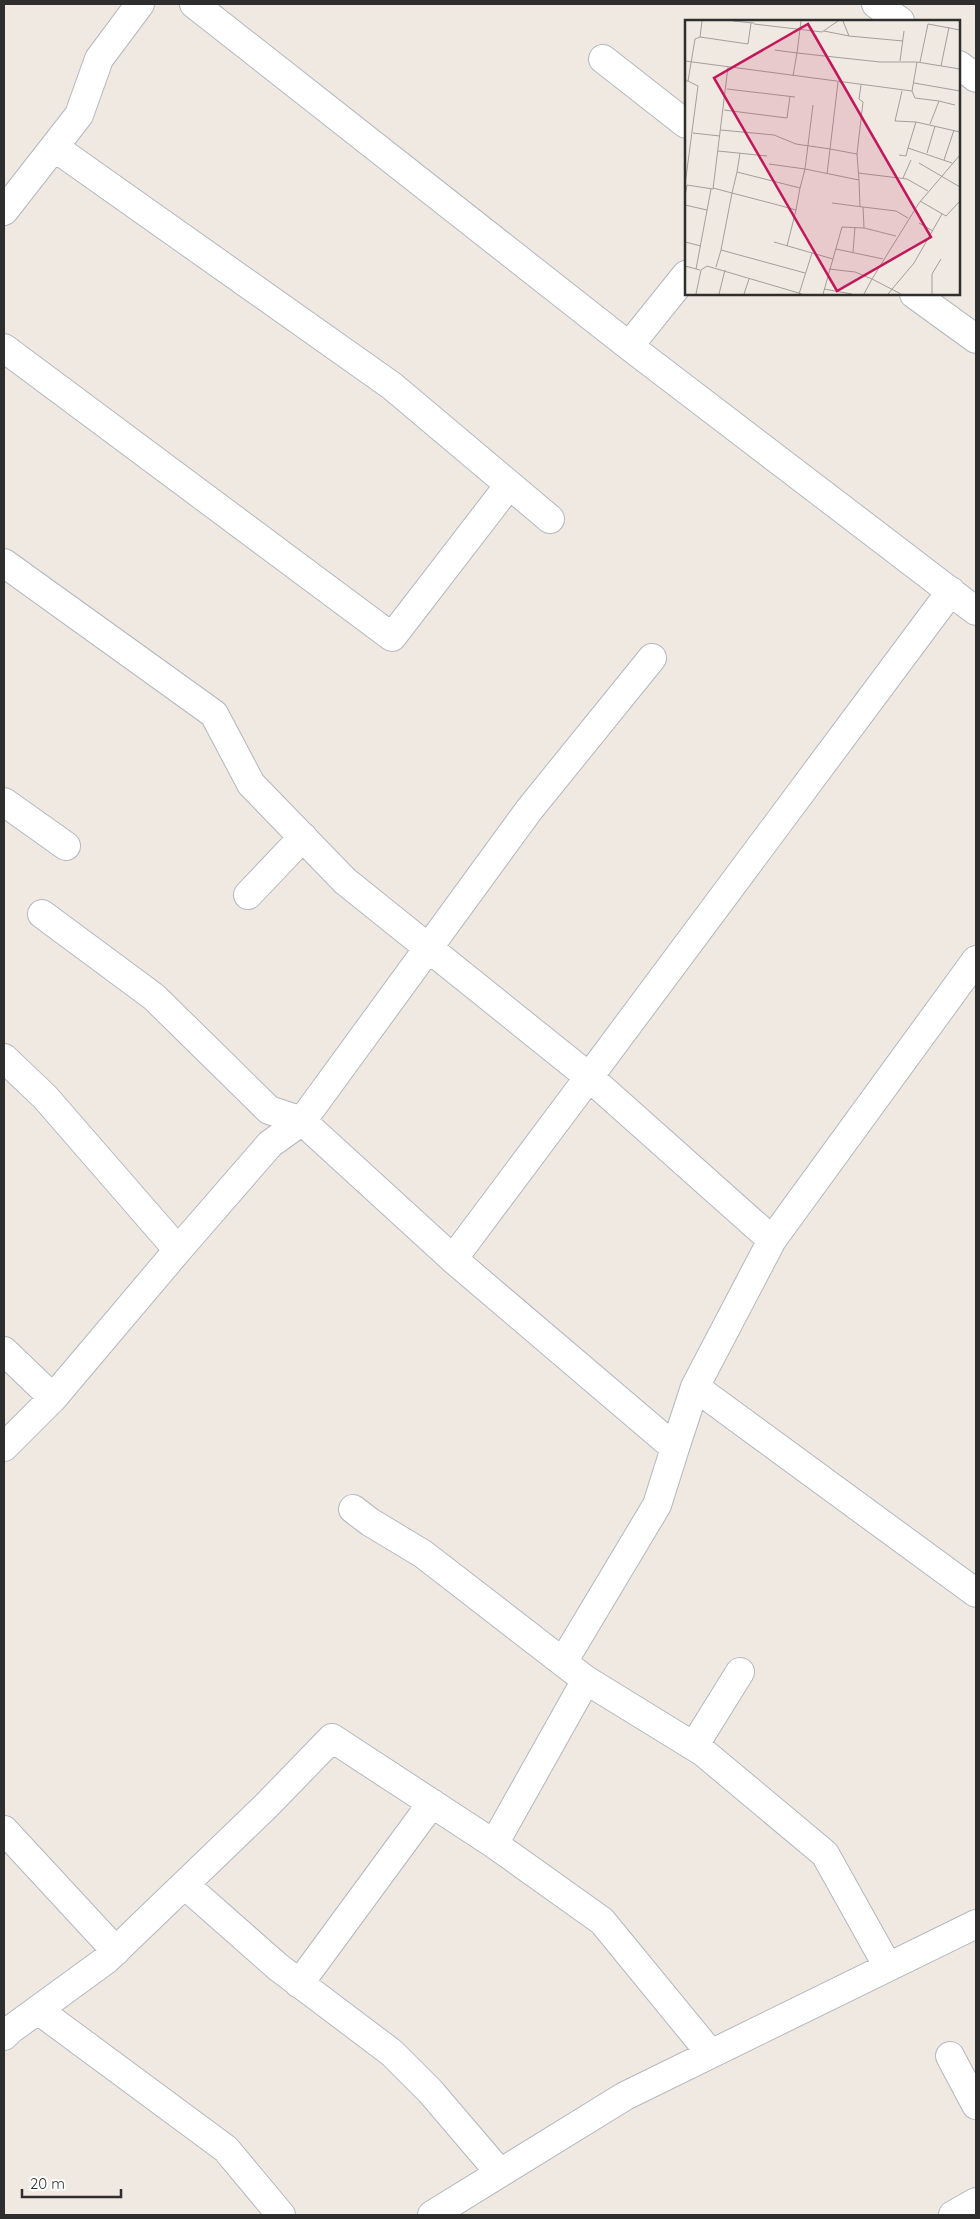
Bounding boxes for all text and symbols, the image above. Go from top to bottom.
inset map [685,20,960,295]
scale bar [22,2166,121,2198]
text: 20 m [30,2174,65,2193]

